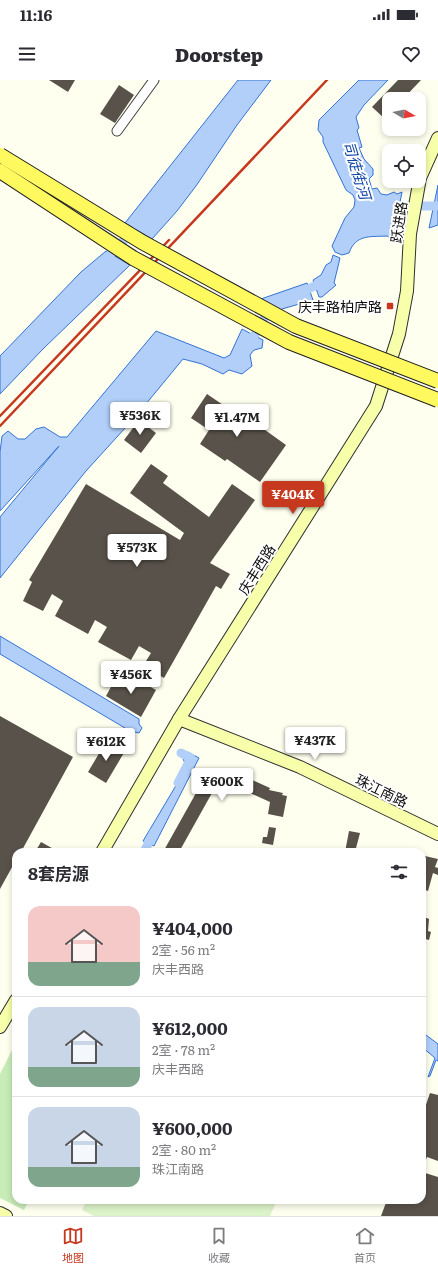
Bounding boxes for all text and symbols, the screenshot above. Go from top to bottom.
text: 11:16 [20,3,52,26]
text: Doorstep [175,41,263,68]
icon: menu [16,43,38,65]
icon: heart [400,43,422,65]
north arrow [382,92,426,136]
map controls [382,92,426,188]
water label: 司徒街河 [338,138,379,205]
button: locate [382,144,426,188]
street label: 跃进路 [385,200,411,244]
place label: 庆丰路柏庐路 [298,296,382,316]
marker: 庆丰路柏庐路 [385,301,395,311]
pin: ¥536K [112,402,168,436]
pin: ¥1.47M [204,404,270,438]
text: ¥536K [119,405,161,424]
text: ¥1.47M [214,407,260,426]
pin: ¥404K [265,481,321,515]
text: ¥404K [271,484,315,503]
pin: ¥573K [109,534,165,568]
text: ¥573K [117,537,157,556]
street label: 庆丰西路 [233,540,279,598]
pin: ¥456K [103,661,159,695]
text: ¥456K [110,664,152,683]
pin: ¥437K [287,727,343,761]
pin: ¥612K [78,728,134,762]
text: ¥437K [294,730,336,749]
text: ¥612K [86,731,126,750]
pin: ¥600K [194,768,250,802]
street label: 珠江南路 [352,769,412,811]
text: ¥600K [200,771,244,790]
text: 8套房源 [28,860,89,885]
icon: filters [388,861,410,883]
text: ¥404,000 [152,915,233,940]
icon: home [60,922,108,970]
text: 2室 · 56 m² [152,940,215,959]
text: 庆丰西路 [152,959,204,978]
text: ¥612,000 [152,1015,228,1040]
icon: home [60,1023,108,1071]
text: 2室 · 78 m² [152,1040,215,1059]
text: 庆丰西路 [152,1059,204,1078]
text: ¥600,000 [152,1115,233,1140]
icon: home [60,1123,108,1171]
text: 2室 · 80 m² [152,1140,216,1159]
text: 珠江南路 [152,1159,204,1178]
tab: 地图 [62,1225,84,1265]
tab: 收藏 [208,1225,230,1265]
tab: 首页 [354,1225,376,1265]

